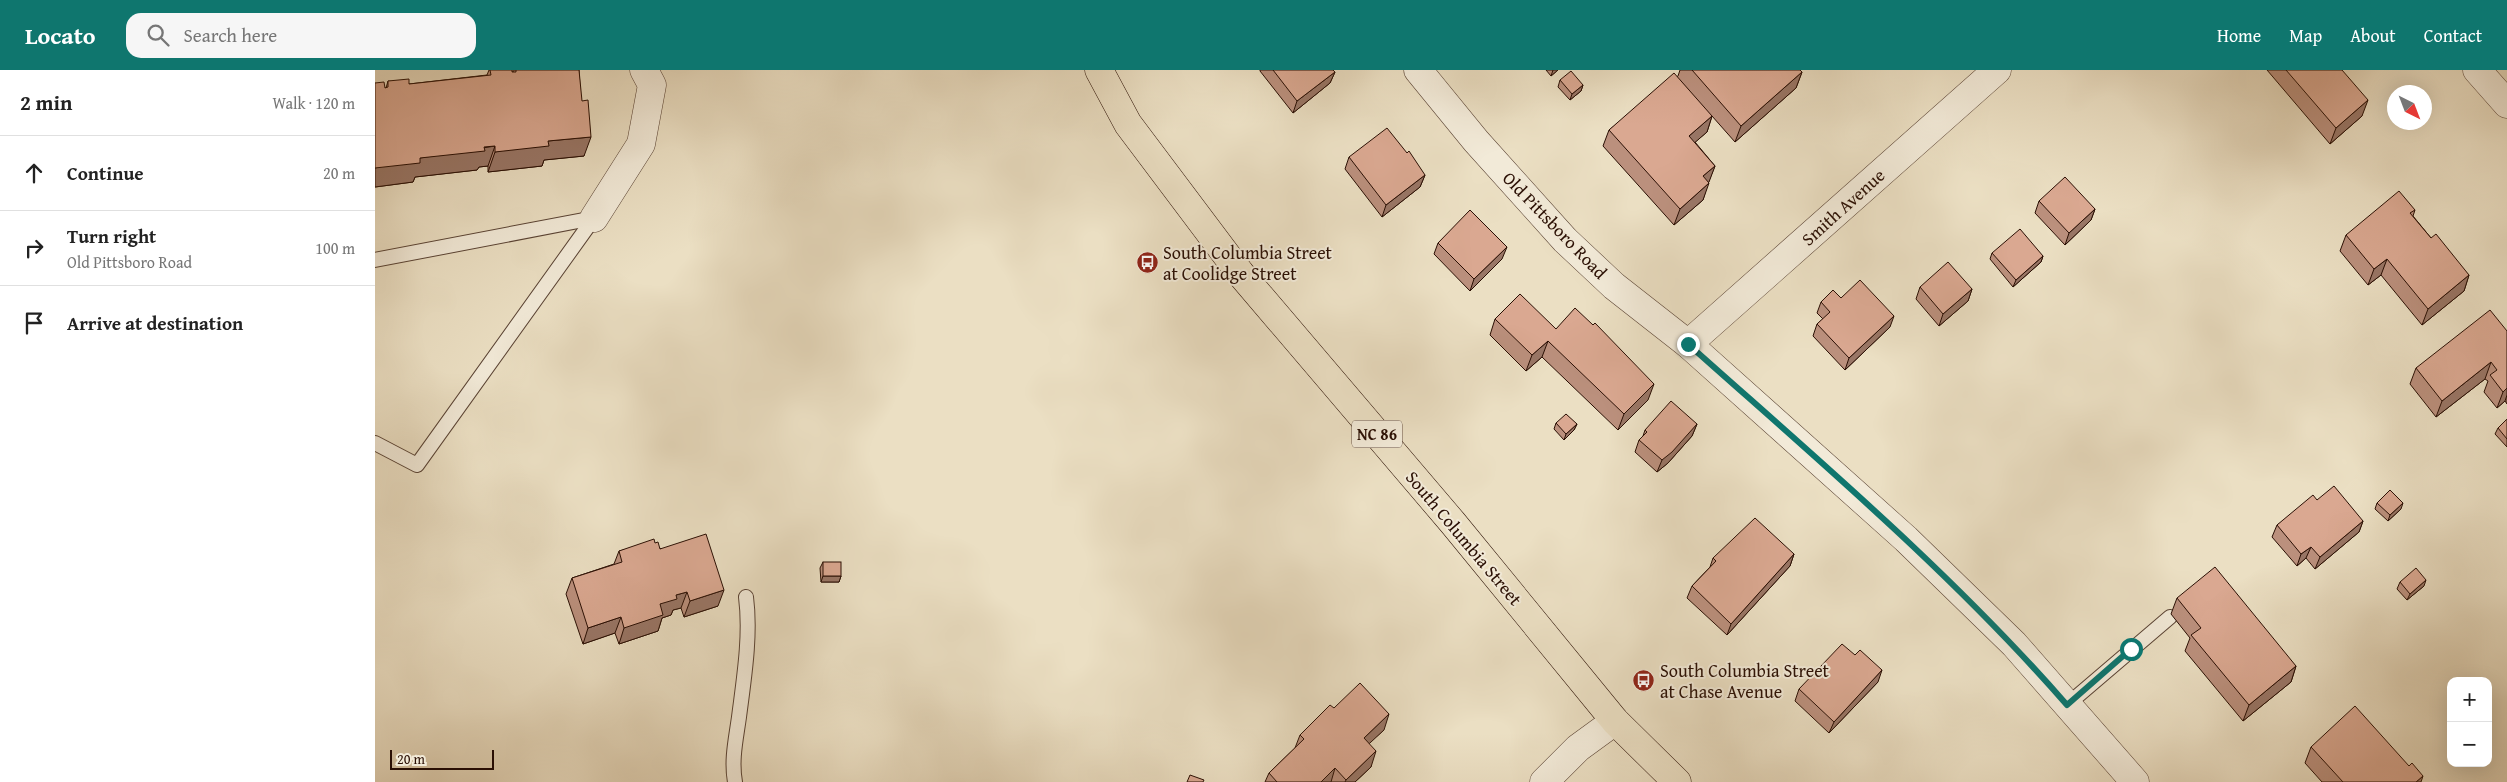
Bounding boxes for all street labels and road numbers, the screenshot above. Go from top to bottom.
street label: Smith Avenue [1795,162,1891,252]
street label: Old Pittsboro Road [1496,165,1614,285]
road number: NC 86 [1352,420,1402,448]
street label: South Columbia Street [1399,465,1529,612]

